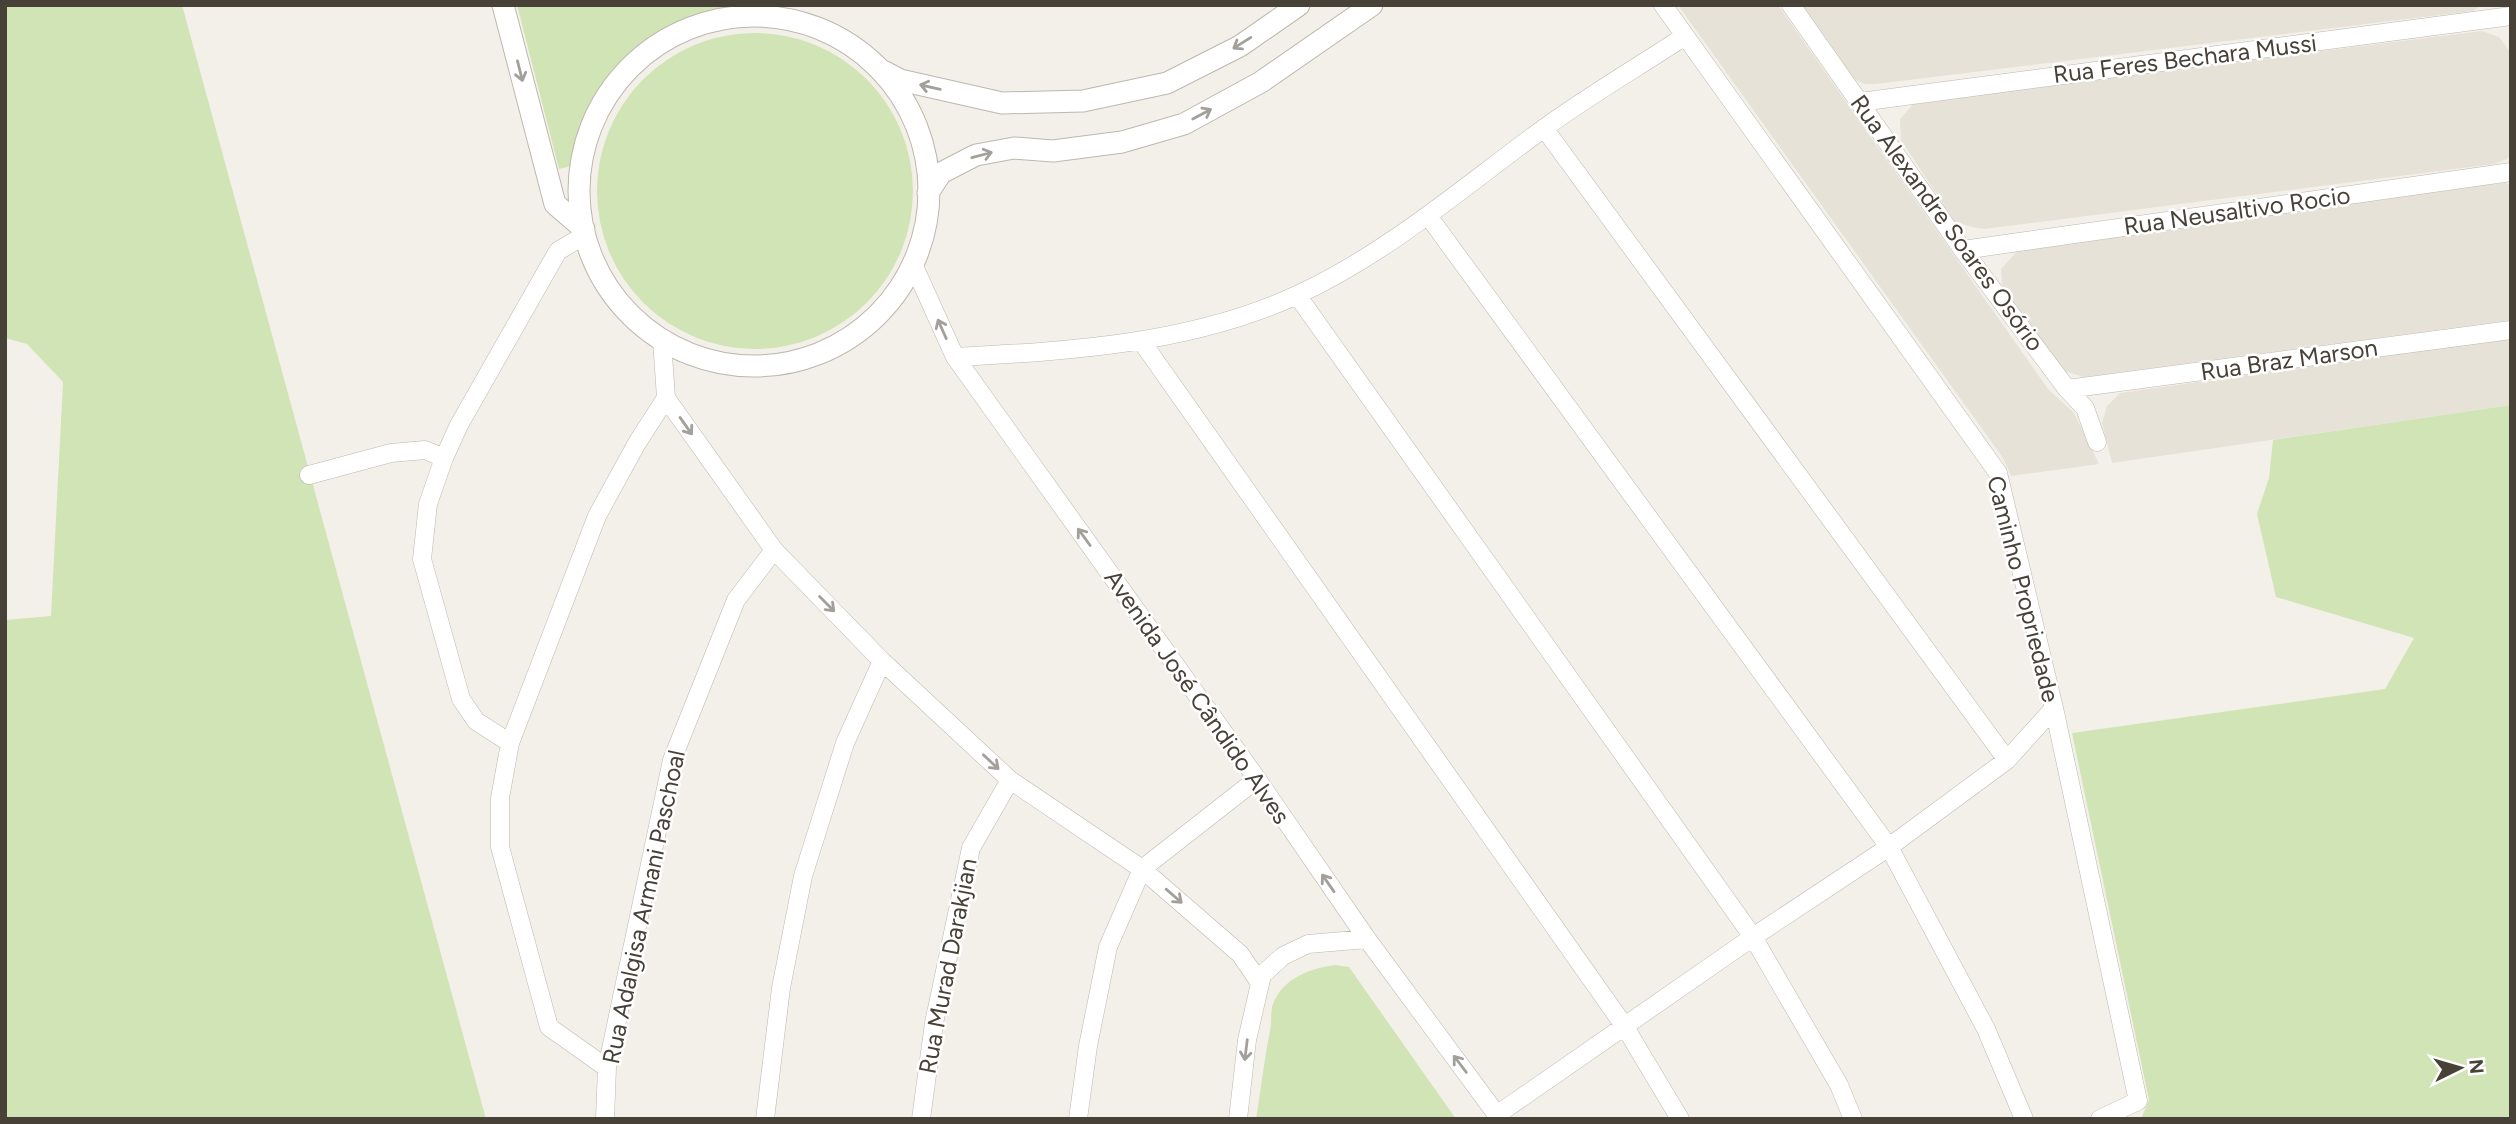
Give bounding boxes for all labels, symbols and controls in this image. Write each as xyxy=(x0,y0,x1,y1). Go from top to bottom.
street label: Rua Feres Bechara Mussi xyxy=(2052,28,2318,89)
one-way arrow xyxy=(1233,37,1253,51)
one-way arrow xyxy=(514,59,527,82)
one-way arrow xyxy=(919,80,942,94)
street label: Rua Alexandre Soares Osório xyxy=(1845,89,2050,357)
one-way arrow xyxy=(1192,107,1212,121)
one-way arrow xyxy=(970,148,992,161)
street label: Rua Neusaltivo Rocio xyxy=(2122,180,2352,241)
one-way arrow xyxy=(935,319,948,340)
street label: Rua Braz Marson xyxy=(2199,333,2379,386)
one-way arrow xyxy=(679,416,693,435)
street label: Caminho Propriedade xyxy=(1981,473,2066,705)
one-way arrow xyxy=(1077,528,1091,547)
street label: Avenida José Cândido Alves xyxy=(1099,564,1296,829)
one-way arrow xyxy=(818,596,835,613)
street label: Rua Adalgisa Armani Paschoal xyxy=(596,747,691,1066)
one-way arrow xyxy=(982,754,999,771)
street label: Rua Murad Darakjian xyxy=(912,856,983,1076)
one-way arrow xyxy=(1321,874,1335,893)
one-way arrow xyxy=(1165,888,1183,904)
north arrow xyxy=(2425,1033,2495,1103)
one-way arrow xyxy=(1240,1038,1253,1061)
one-way arrow xyxy=(1453,1055,1468,1073)
text: N xyxy=(2464,1058,2489,1075)

